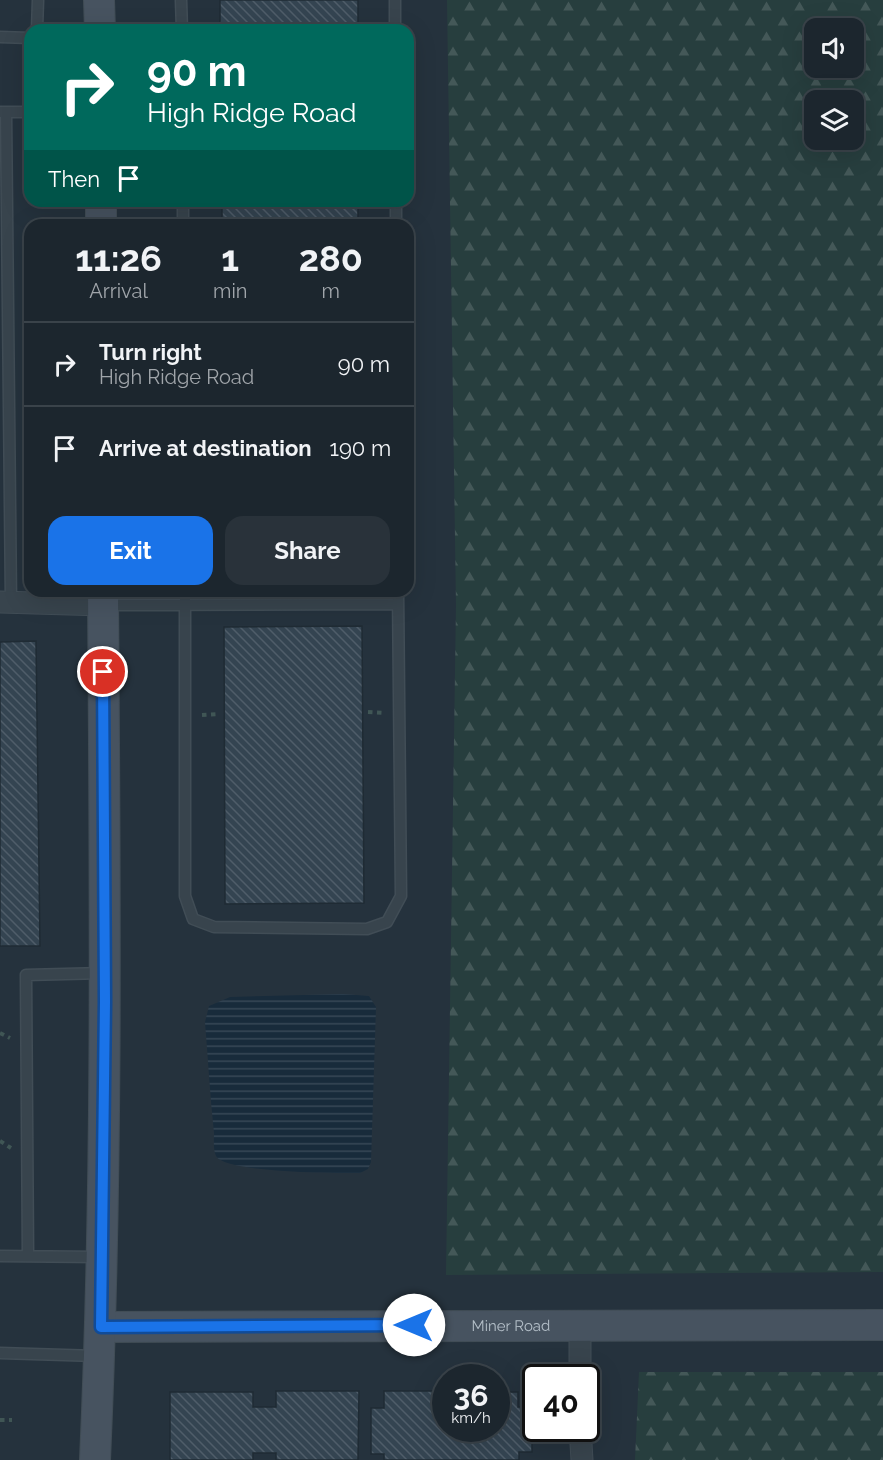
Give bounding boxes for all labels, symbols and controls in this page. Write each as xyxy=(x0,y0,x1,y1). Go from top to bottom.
map controls xyxy=(804,18,864,150)
button: sound xyxy=(804,18,864,78)
text: 90 m xyxy=(147,47,247,96)
icon: right xyxy=(48,48,126,126)
button: layers xyxy=(804,90,864,150)
text: High Ridge Road xyxy=(147,97,356,128)
icon: arrive xyxy=(112,162,145,195)
text: Then xyxy=(48,166,100,192)
text: 11:26 xyxy=(75,237,162,279)
text: 1 xyxy=(221,237,239,279)
text: 280 xyxy=(299,237,363,279)
text: Arrival xyxy=(89,279,148,303)
text: min xyxy=(213,279,247,303)
text: m xyxy=(322,279,340,303)
text: Turn right xyxy=(99,339,202,365)
icon: right xyxy=(48,348,81,381)
text: 90 m xyxy=(338,351,390,377)
text: High Ridge Road xyxy=(99,365,254,389)
icon: arrive xyxy=(48,432,81,465)
text: Arrive at destination xyxy=(99,435,312,461)
text: 190 m xyxy=(330,435,391,461)
button: Exit xyxy=(48,516,213,585)
button: Share xyxy=(225,516,390,585)
pin xyxy=(77,646,128,697)
icon: arrive xyxy=(86,655,119,688)
position arrow xyxy=(382,1293,446,1357)
street label: Miner Road xyxy=(472,1317,550,1335)
speed limit sign: 40 xyxy=(522,1364,600,1442)
text: 36 xyxy=(454,1378,488,1413)
text: km/h xyxy=(451,1409,491,1427)

